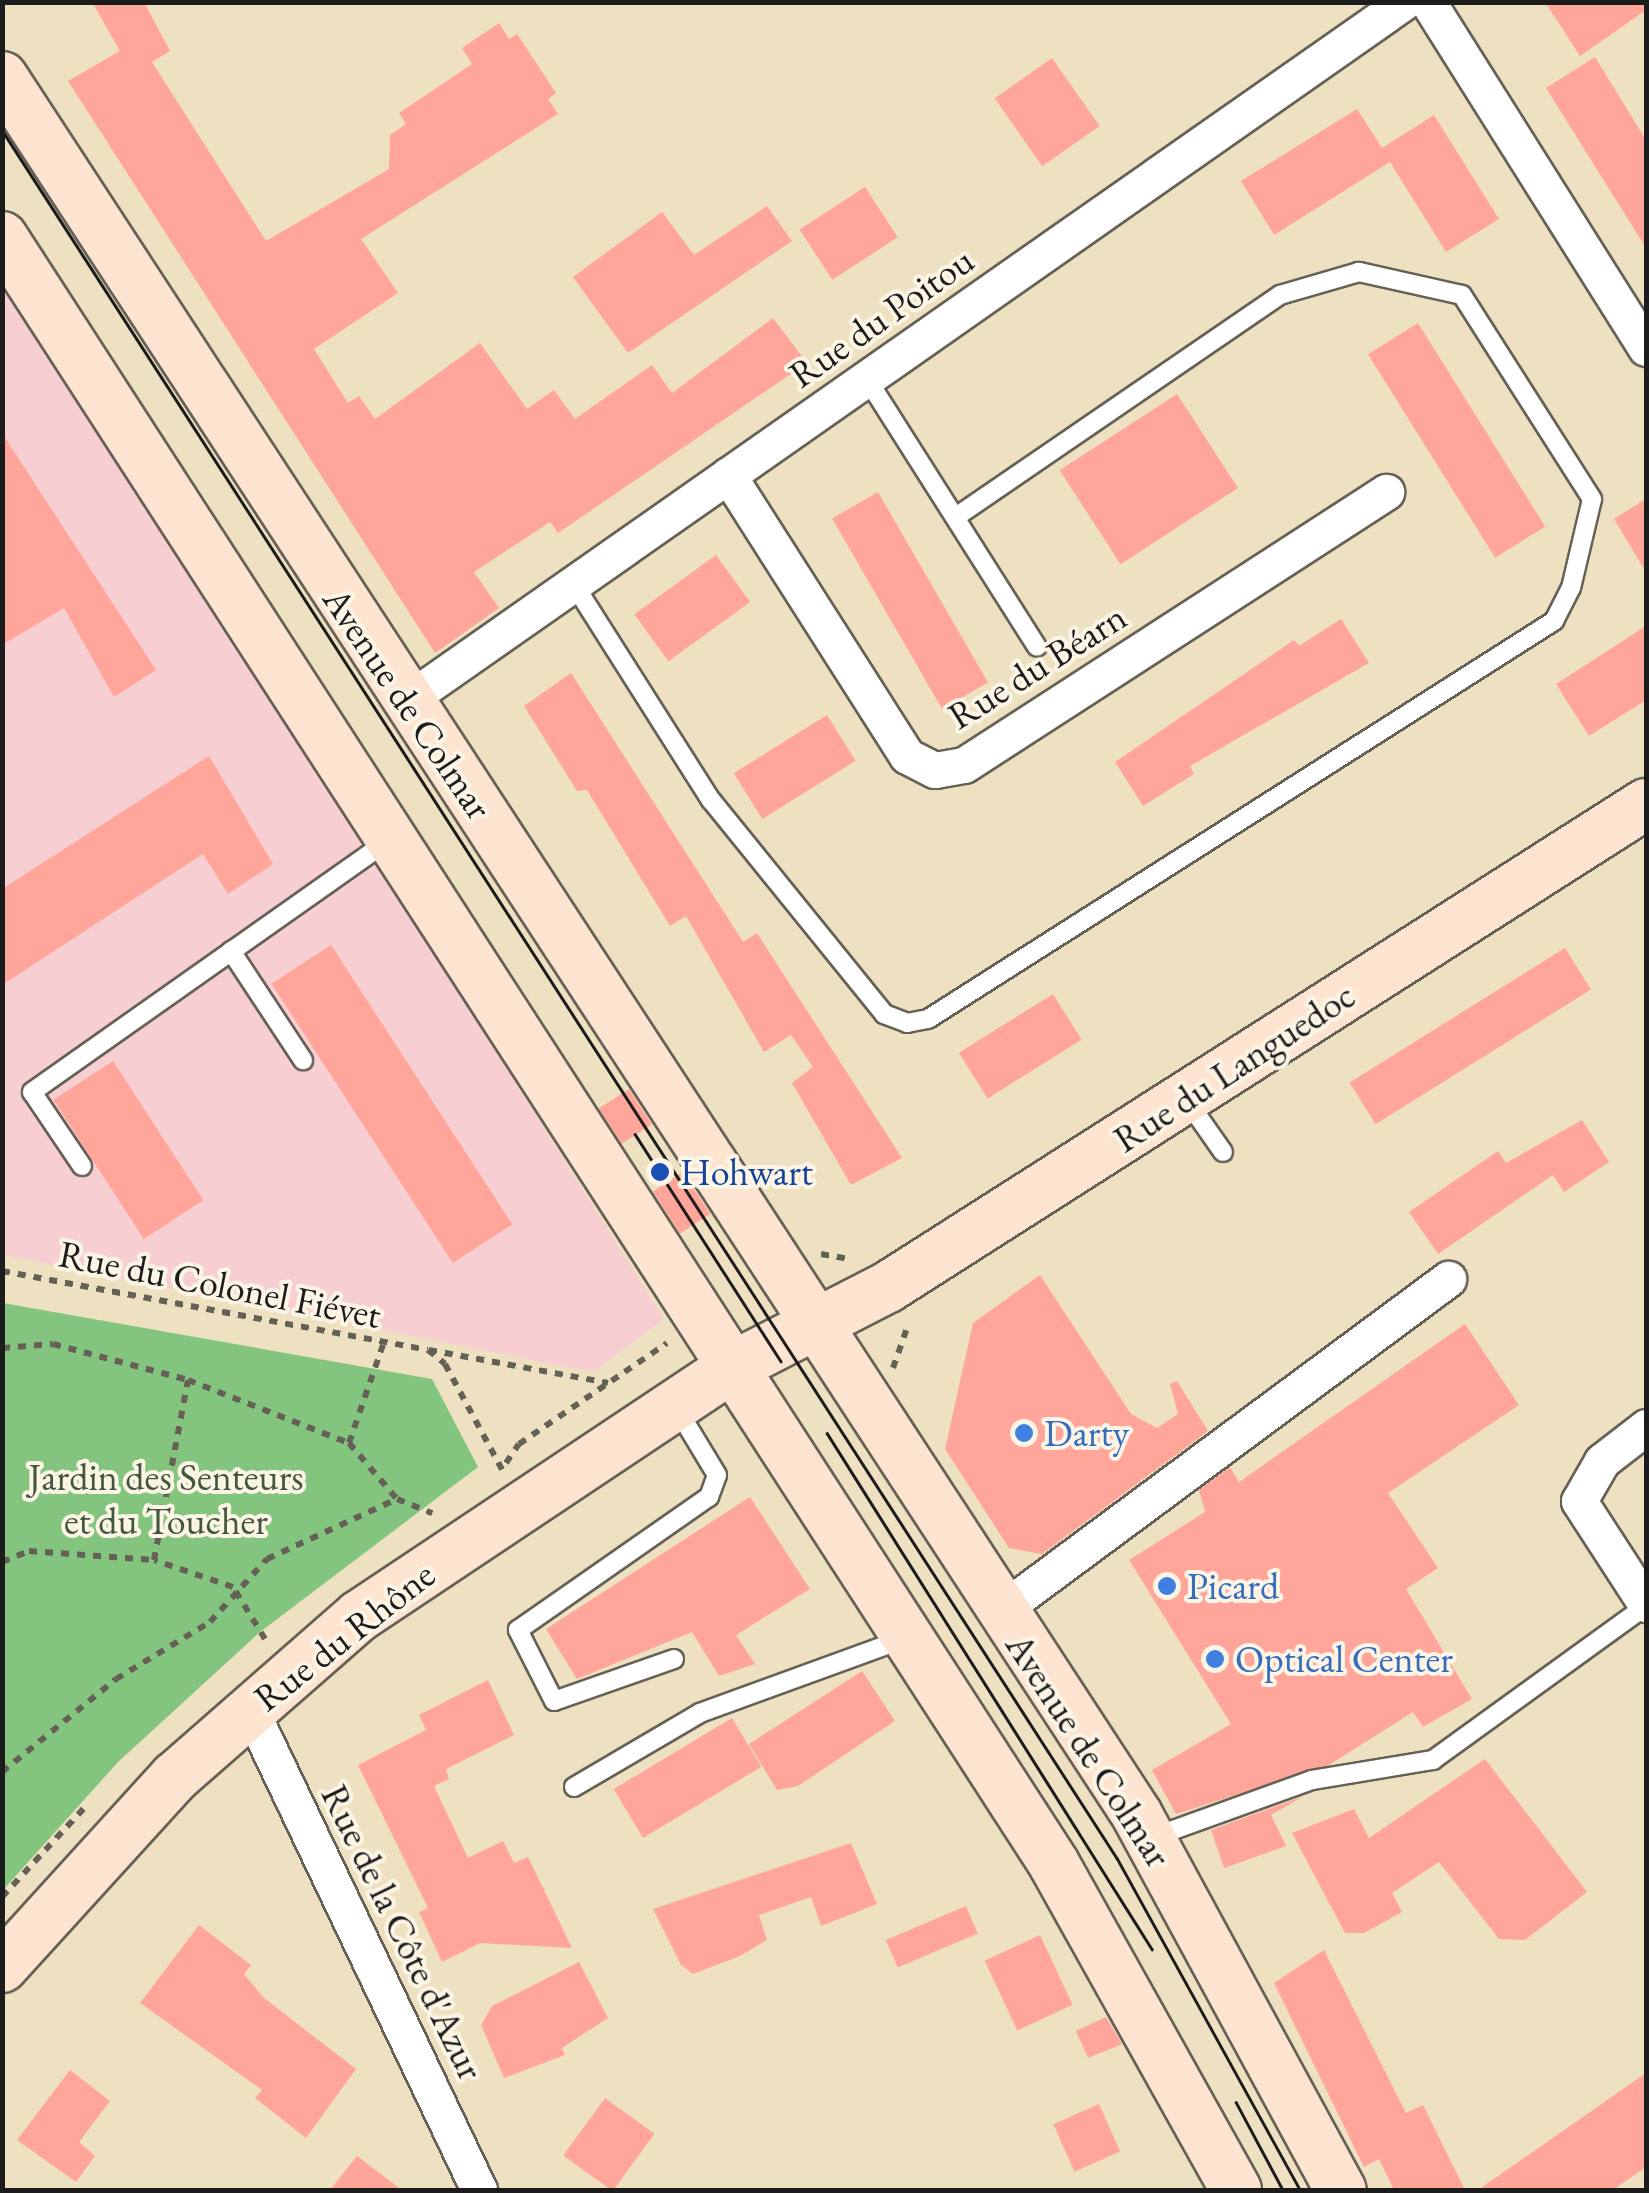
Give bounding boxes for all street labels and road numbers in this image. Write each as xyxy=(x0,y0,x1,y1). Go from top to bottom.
street label: Rue du Poitou xyxy=(780,237,982,397)
street label: Avenue de Colmar xyxy=(314,578,502,828)
street label: Rue du Béarn xyxy=(940,593,1134,739)
street label: Rue du Languedoc xyxy=(1105,972,1363,1162)
street label: Rue du Colonel Fiévet xyxy=(55,1230,385,1338)
street label: Rue du Rhône xyxy=(245,1551,443,1721)
street label: Avenue de Colmar xyxy=(996,1624,1182,1876)
street label: Rue de la Côte d'Azur xyxy=(312,1777,494,2087)

